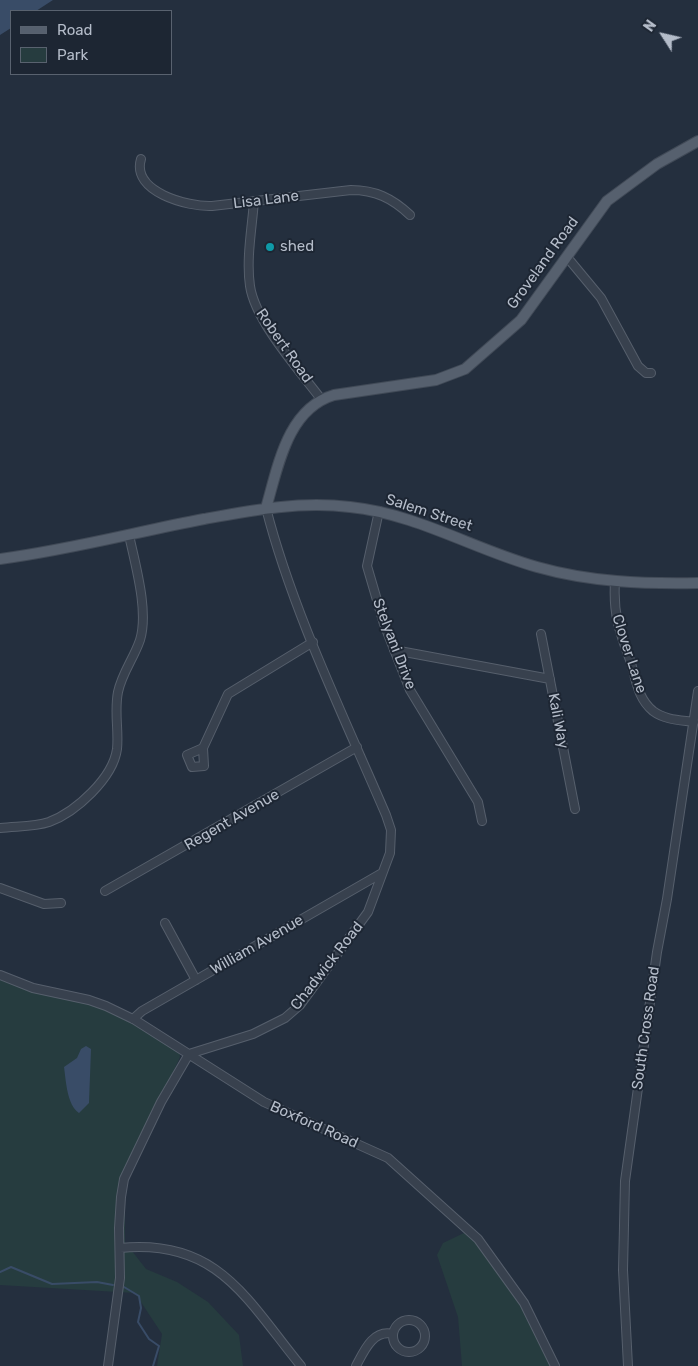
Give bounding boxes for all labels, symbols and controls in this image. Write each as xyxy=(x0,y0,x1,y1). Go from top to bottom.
legend xyxy=(10,10,172,75)
north arrow xyxy=(638,10,688,60)
text: N xyxy=(640,17,660,35)
text: Road xyxy=(57,21,93,39)
text: Park xyxy=(57,46,88,64)
street label: Lisa Lane xyxy=(232,187,300,213)
street label: Groveland Road xyxy=(503,213,583,313)
place label: shed xyxy=(280,238,314,256)
marker: shed xyxy=(264,241,276,253)
street label: Robert Road xyxy=(252,305,316,387)
street label: Salem Street xyxy=(383,491,475,535)
street label: Stelyani Drive xyxy=(368,596,420,692)
street label: Clover Lane xyxy=(608,612,650,696)
street label: Kali Way xyxy=(544,692,572,750)
street label: Regent Avenue xyxy=(181,786,283,854)
street label: William Avenue xyxy=(207,911,307,979)
street label: Chadwick Road xyxy=(287,918,367,1014)
street label: South Cross Road xyxy=(628,965,664,1091)
street label: Boxford Road xyxy=(267,1098,361,1152)

